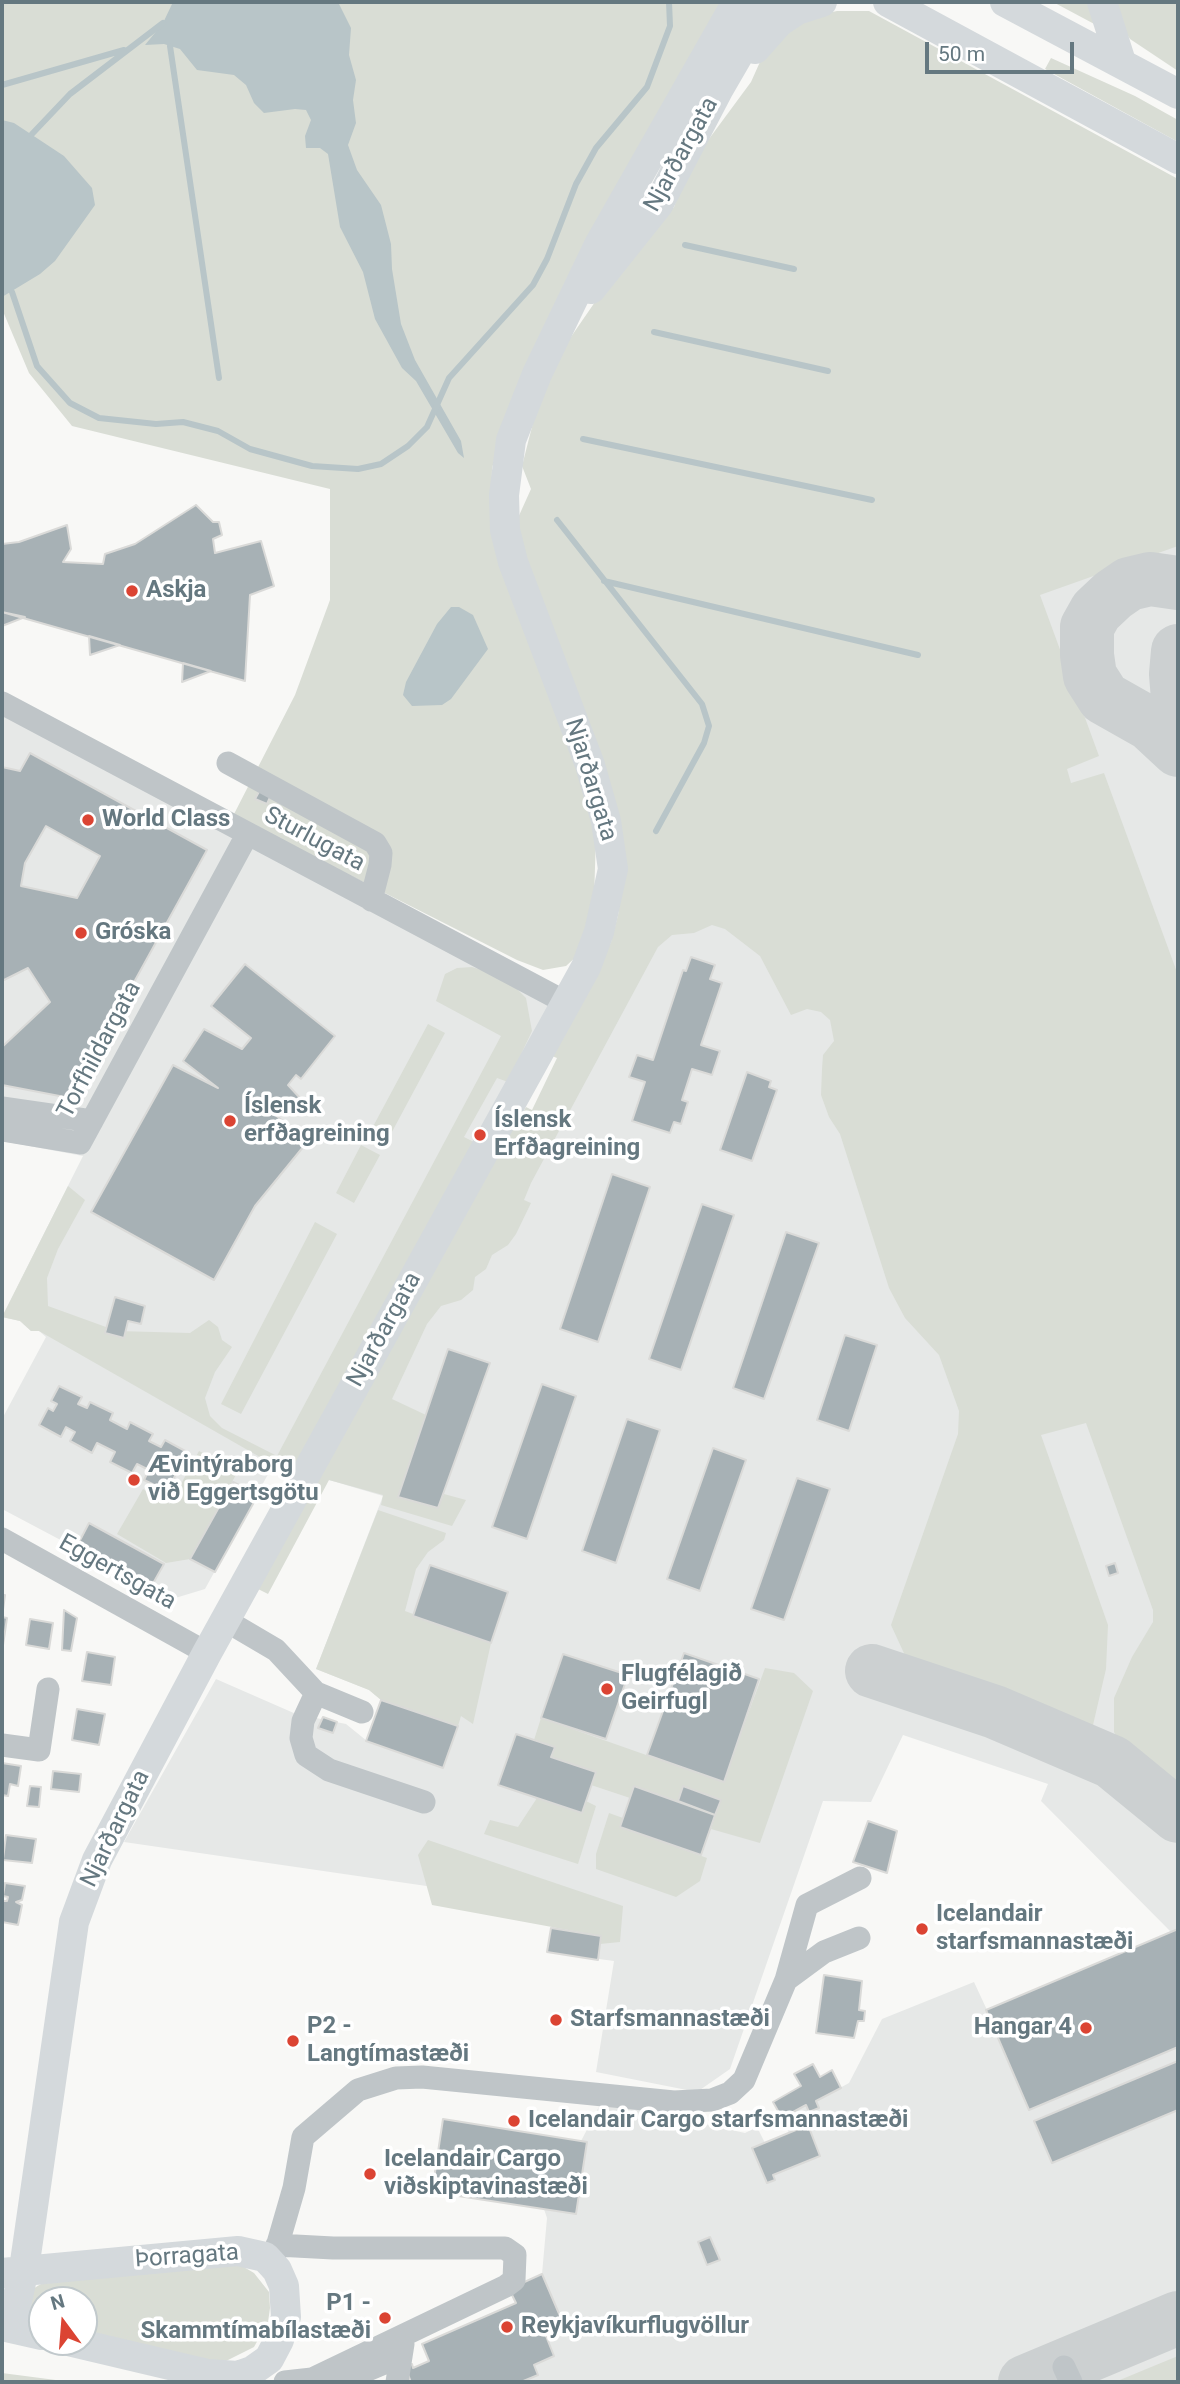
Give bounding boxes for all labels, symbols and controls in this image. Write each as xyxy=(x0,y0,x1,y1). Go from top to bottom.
scale bar xyxy=(928,28,1077,72)
text: 50 m xyxy=(938,42,985,66)
street label: Njarðargata xyxy=(639,93,725,217)
place label: Askja xyxy=(146,577,206,605)
marker: Askja xyxy=(124,583,140,599)
street label: Njarðargata xyxy=(558,715,622,845)
street label: Sturlugata xyxy=(259,801,369,879)
place label: World Class xyxy=(102,806,230,834)
marker: World Class xyxy=(80,812,96,828)
place label: Gróska xyxy=(95,919,171,947)
marker: Gróska xyxy=(73,925,89,941)
street label: Torfhildargata xyxy=(52,977,148,1123)
place label: Íslensk erfðagreining xyxy=(244,1093,390,1149)
place label: Íslensk Erfðagreining xyxy=(494,1107,640,1163)
marker: Íslensk erfðagreining xyxy=(222,1113,238,1129)
marker: Íslensk Erfðagreining xyxy=(472,1127,488,1143)
street label: Njarðargata xyxy=(342,1268,428,1392)
place label: Ævintýraborg við Eggertsgötu xyxy=(148,1452,319,1508)
marker: Ævintýraborg við Eggertsgötu xyxy=(126,1472,142,1488)
street label: Eggertsgata xyxy=(53,1529,181,1617)
place label: Flugfélagið Geirfugl xyxy=(621,1661,742,1717)
marker: Flugfélagið Geirfugl xyxy=(599,1681,615,1697)
street label: Njarðargata xyxy=(75,1766,157,1892)
place label: Icelandair starfsmannastæði xyxy=(936,1901,1133,1957)
marker: Icelandair starfsmannastæði xyxy=(914,1921,930,1937)
place label: Starfsmannastæði xyxy=(570,2006,770,2034)
marker: Starfsmannastæði xyxy=(548,2012,564,2028)
place label: P2 - Langtímastæði xyxy=(307,2013,469,2069)
place label: Hangar 4 xyxy=(974,2014,1072,2042)
marker: Hangar 4 xyxy=(1078,2020,1094,2036)
marker: P2 - Langtímastæði xyxy=(285,2033,301,2049)
place label: Icelandair Cargo starfsmannastæði xyxy=(528,2107,908,2135)
marker: Icelandair Cargo starfsmannastæði xyxy=(506,2113,522,2129)
place label: Icelandair Cargo viðskiptavinastæði xyxy=(384,2146,588,2202)
marker: Icelandair Cargo viðskiptavinastæði xyxy=(362,2166,378,2182)
street label: Þorragata xyxy=(134,2239,240,2275)
north arrow xyxy=(28,2286,98,2356)
text: N xyxy=(48,2289,67,2315)
place label: P1 - Skammtímabílastæði xyxy=(141,2290,371,2346)
marker: P1 - Skammtímabílastæði xyxy=(377,2310,393,2326)
place label: Reykjavíkurflugvöllur xyxy=(521,2313,749,2341)
marker: Reykjavíkurflugvöllur xyxy=(499,2319,515,2335)

